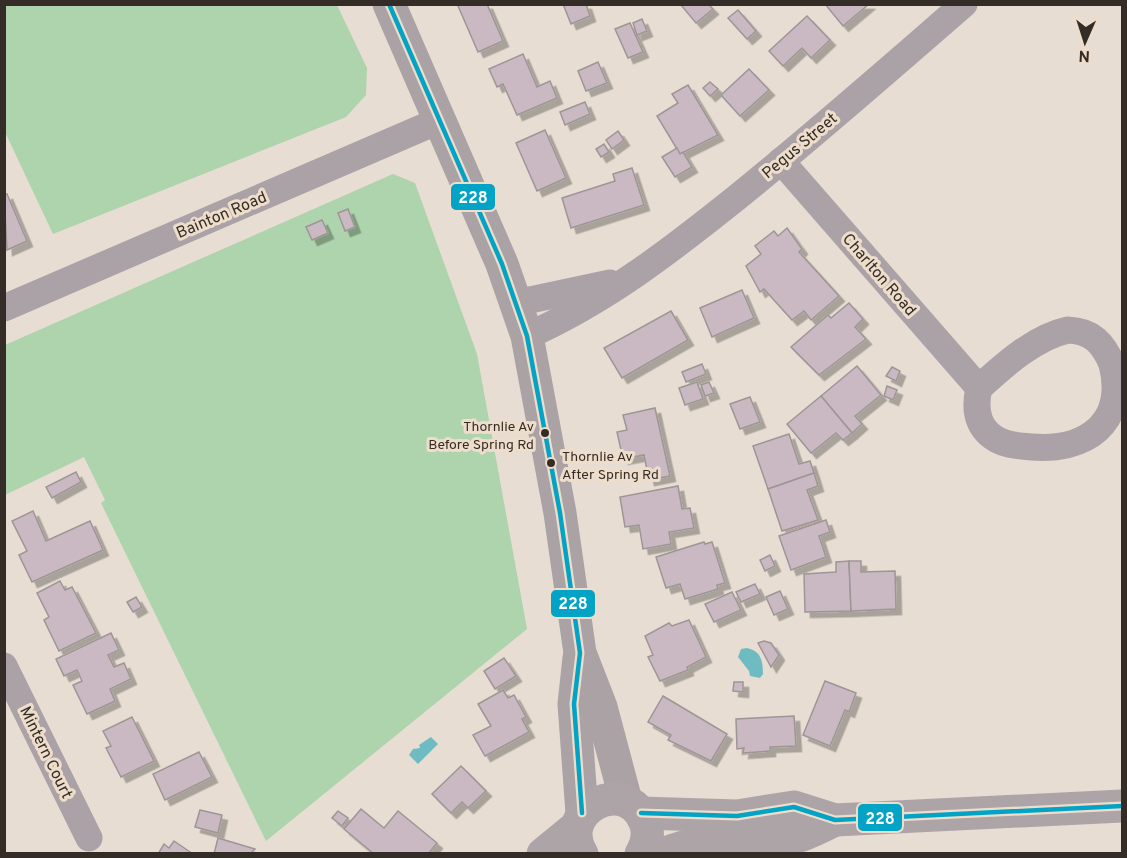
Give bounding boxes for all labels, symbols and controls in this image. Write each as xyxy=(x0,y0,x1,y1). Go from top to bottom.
north arrow xyxy=(1055,12,1115,72)
text: N xyxy=(1078,45,1091,65)
street label: Pegus Street xyxy=(758,109,842,184)
line badge: 228 xyxy=(450,183,496,211)
street label: Bainton Road xyxy=(173,188,270,244)
text: 228 xyxy=(458,189,488,209)
street label: Charlton Road xyxy=(837,230,920,321)
place label: Thornlie Av Before Spring Rd xyxy=(428,419,534,454)
marker: Thornlie Av Before Spring Rd xyxy=(539,427,551,439)
place label: Thornlie Av After Spring Rd xyxy=(562,449,659,484)
marker: Thornlie Av After Spring Rd xyxy=(545,457,557,469)
line badge: 228 xyxy=(550,589,596,618)
text: 228 xyxy=(558,595,588,615)
street label: Mintern Court xyxy=(14,703,76,802)
line badge: 228 xyxy=(857,803,903,832)
text: 228 xyxy=(865,810,895,830)

